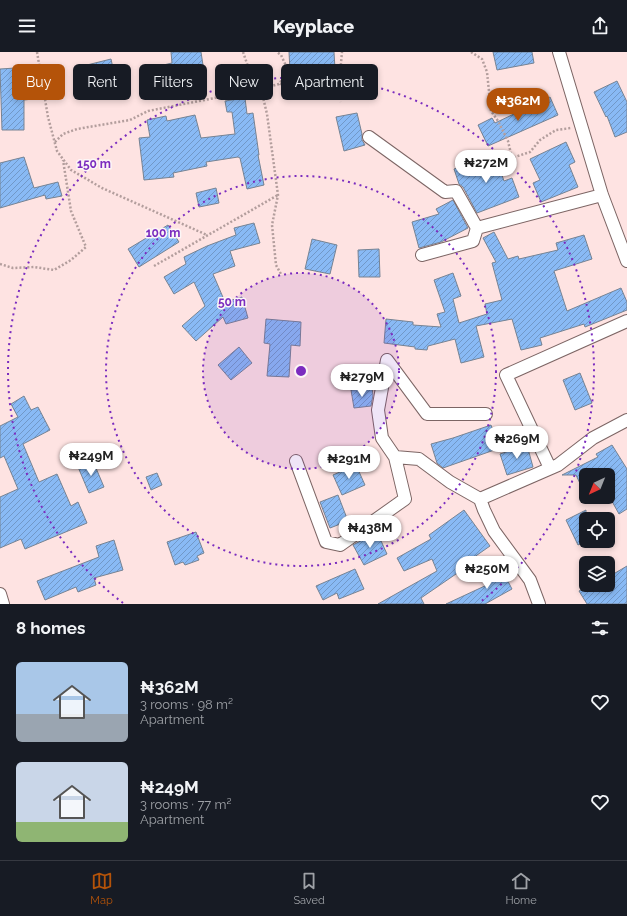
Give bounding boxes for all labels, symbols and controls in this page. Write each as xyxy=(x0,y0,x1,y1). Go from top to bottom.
icon: menu xyxy=(16,15,38,37)
icon: share xyxy=(589,15,611,37)
text: Keyplace xyxy=(273,16,354,37)
chip: Buy xyxy=(12,64,65,100)
chip: Rent xyxy=(73,64,131,100)
chip: Filters xyxy=(139,64,207,100)
chip: New xyxy=(215,64,273,100)
chip: Apartment xyxy=(281,64,378,100)
pin: ₦362M xyxy=(490,88,546,122)
text: ₦362M xyxy=(496,93,540,108)
pin: ₦272M xyxy=(458,150,514,184)
text: ₦272M xyxy=(464,155,508,170)
text: 150 m xyxy=(77,157,111,171)
text: 100 m xyxy=(146,226,180,240)
text: 50 m xyxy=(218,295,246,309)
centre of rings xyxy=(294,364,308,378)
pin: ₦279M xyxy=(334,364,390,398)
text: ₦279M xyxy=(340,369,384,384)
pin: ₦269M xyxy=(489,426,545,460)
text: ₦269M xyxy=(494,431,540,446)
pin: ₦249M xyxy=(63,443,119,477)
pin: ₦291M xyxy=(321,446,377,480)
text: ₦249M xyxy=(69,448,113,463)
text: ₦291M xyxy=(327,451,371,466)
north arrow xyxy=(579,468,615,504)
map controls xyxy=(579,468,615,592)
button: locate xyxy=(579,512,615,548)
pin: ₦438M xyxy=(342,515,398,549)
text: ₦438M xyxy=(348,520,392,535)
pin: ₦250M xyxy=(459,556,515,590)
button: layers xyxy=(579,556,615,592)
text: ₦250M xyxy=(465,561,509,576)
icon: filters xyxy=(589,617,611,639)
text: 8 homes xyxy=(16,618,85,638)
text: ₦362M xyxy=(140,677,199,697)
icon: home xyxy=(48,678,96,726)
icon: heart xyxy=(589,691,611,713)
text: 3 rooms · 98 m² xyxy=(140,697,233,712)
text: Apartment xyxy=(140,712,204,727)
text: ₦249M xyxy=(140,777,199,797)
icon: home xyxy=(48,778,96,826)
icon: heart xyxy=(589,791,611,813)
text: 3 rooms · 77 m² xyxy=(140,797,232,812)
text: Apartment xyxy=(140,812,204,827)
tab: Map xyxy=(90,870,113,907)
tab: Saved xyxy=(293,870,325,907)
tab: Home xyxy=(506,870,537,907)

